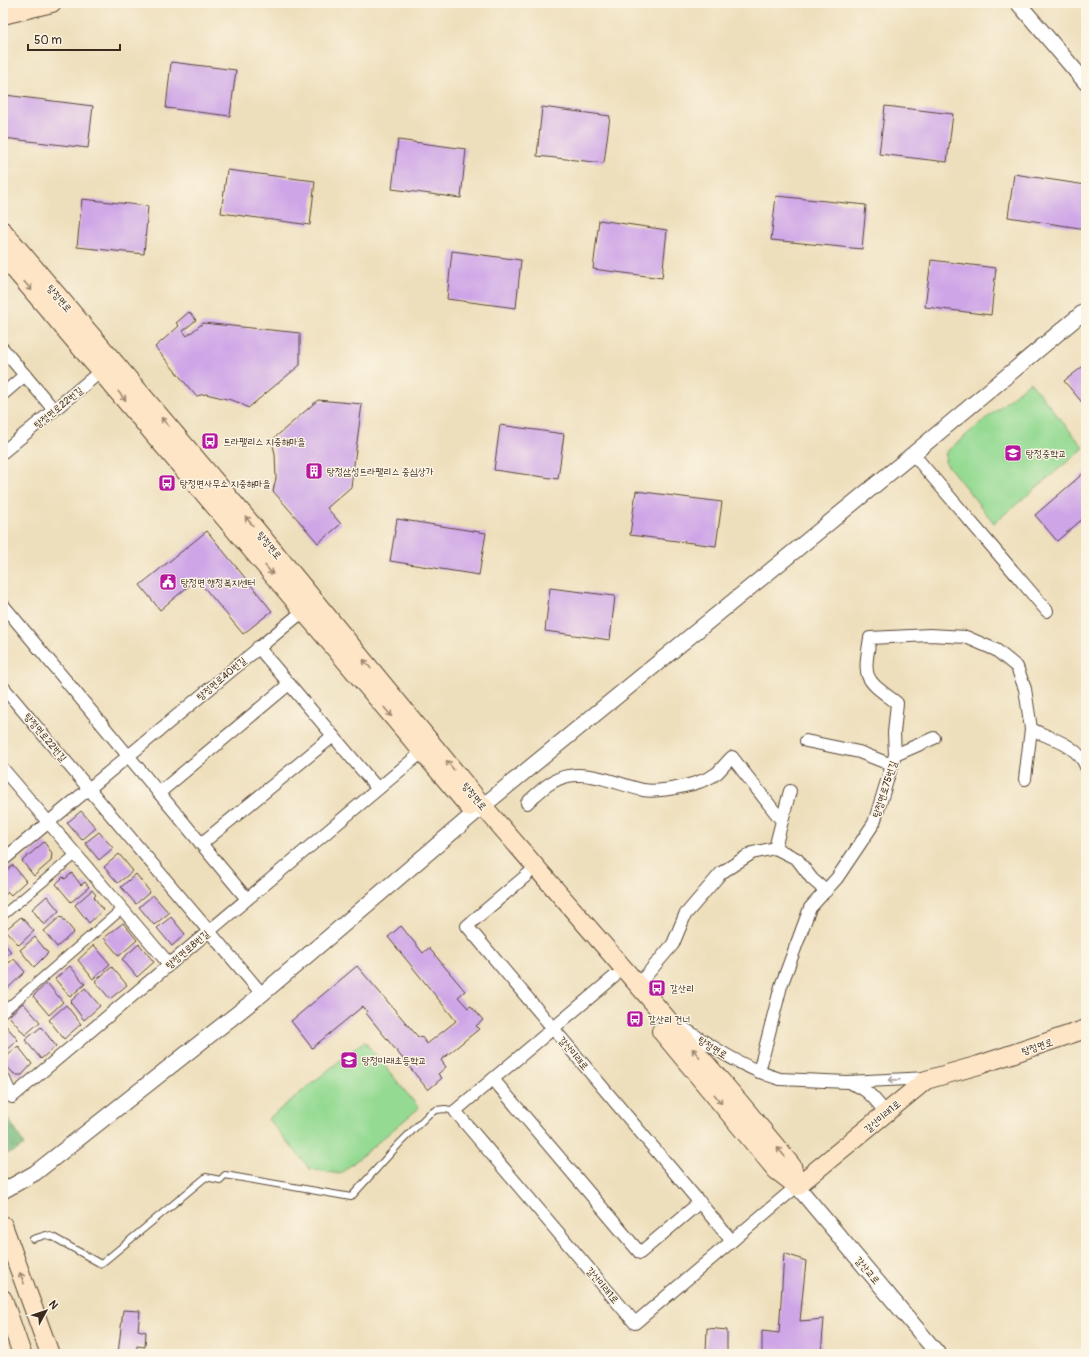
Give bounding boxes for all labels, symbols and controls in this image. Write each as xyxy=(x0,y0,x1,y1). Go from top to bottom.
scale bar xyxy=(28,26,120,52)
text: 50 m xyxy=(34,33,62,48)
one-way arrow xyxy=(24,281,33,291)
street label: 탕정면로 xyxy=(44,282,74,315)
street label: 탕정면로22번길 xyxy=(32,384,86,431)
one-way arrow xyxy=(117,390,126,401)
one-way arrow xyxy=(160,416,169,427)
bus stop icon: 트라팰리스 지중해마을 xyxy=(200,431,220,451)
place label: 트라팰리스 지중해마을 xyxy=(223,436,306,448)
school or university icon: 탕정중학교 xyxy=(1003,443,1023,463)
place label: 탕정중학교 xyxy=(1026,448,1066,460)
building icon: 탕정삼성트라팰리스 중심상가 xyxy=(304,461,324,481)
place label: 탕정삼성트라팰리스 중심상가 xyxy=(327,466,434,478)
bus stop icon: 탕정면사무소 지중해마을 xyxy=(157,473,177,493)
place label: 탕정면사무소 지중해마을 xyxy=(180,478,271,490)
one-way arrow xyxy=(245,515,254,526)
street label: 탕정면로 xyxy=(254,529,284,562)
one-way arrow xyxy=(264,565,273,575)
public building icon: 탕정면 행정복지센터 xyxy=(158,572,178,592)
place label: 탕정면 행정복지센터 xyxy=(181,577,256,589)
street label: 탕정면로40번길 xyxy=(194,655,249,703)
one-way arrow xyxy=(363,659,372,670)
one-way arrow xyxy=(384,707,393,718)
street label: 탕정면로22번길 xyxy=(22,711,69,764)
one-way arrow xyxy=(446,759,454,770)
street label: 탕정면로75번길 xyxy=(870,759,900,819)
street label: 탕정면로 xyxy=(459,780,489,813)
street label: 탕정면로8번길 xyxy=(163,928,212,972)
bus stop icon: 갈산리 xyxy=(647,978,667,998)
place label: 갈산리 xyxy=(670,983,694,995)
bus stop icon: 갈산리 건너 xyxy=(625,1009,645,1029)
place label: 갈산리 건너 xyxy=(648,1014,690,1026)
street label: 갈산미래로 xyxy=(556,1034,591,1073)
street label: 탕정면로 xyxy=(696,1034,729,1061)
street label: 탕정면로 xyxy=(1020,1036,1054,1058)
one-way arrow xyxy=(692,1048,701,1058)
school or university icon: 탕정미래초등학교 xyxy=(339,1050,359,1070)
place label: 탕정미래초등학교 xyxy=(362,1055,426,1067)
one-way arrow xyxy=(888,1077,901,1084)
one-way arrow xyxy=(713,1094,722,1105)
street label: 갈산미래1로 xyxy=(862,1098,903,1136)
one-way arrow xyxy=(776,1146,785,1157)
street label: 갈산교로 xyxy=(852,1254,882,1287)
street label: 갈산미래1로 xyxy=(583,1265,621,1306)
one-way arrow xyxy=(18,1272,26,1284)
north arrow xyxy=(26,1291,66,1331)
text: N xyxy=(46,1298,61,1312)

